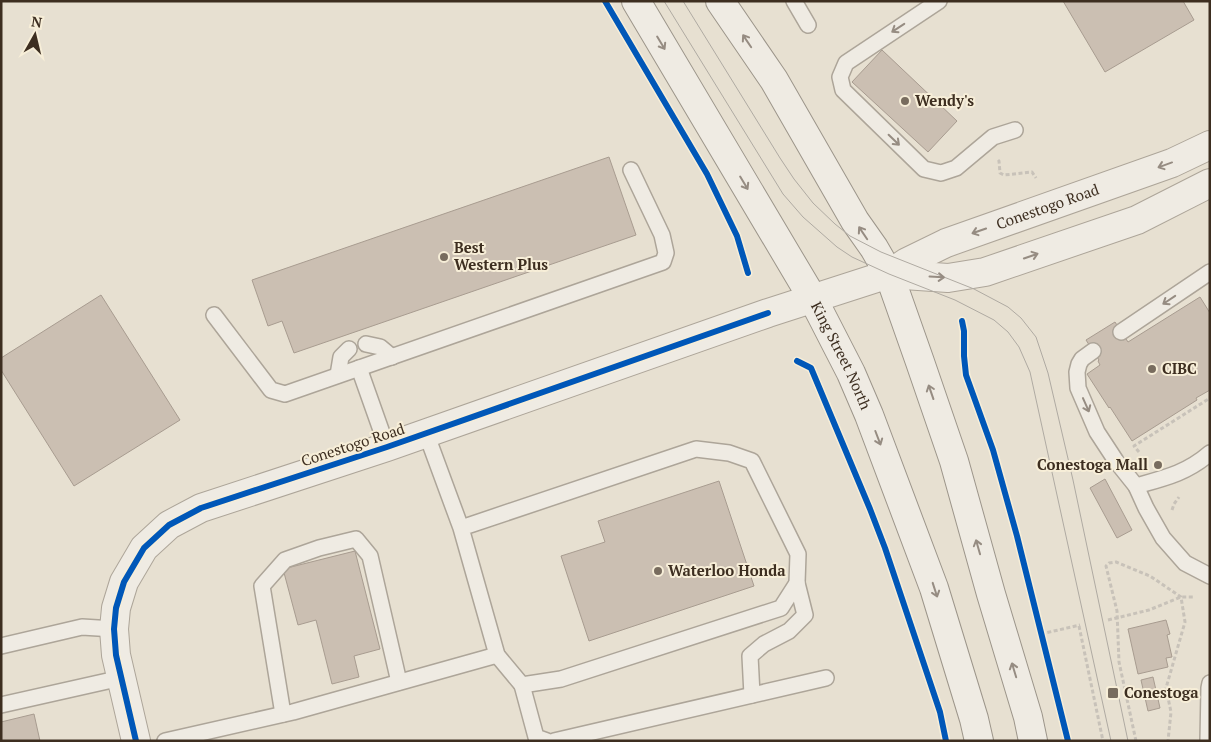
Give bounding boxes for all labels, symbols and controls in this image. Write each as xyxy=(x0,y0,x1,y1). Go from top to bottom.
north arrow xyxy=(10,10,60,60)
text: N xyxy=(30,11,44,32)
one-way arrow xyxy=(892,23,906,33)
one-way arrow xyxy=(742,34,752,48)
one-way arrow xyxy=(656,36,666,51)
place label: Wendy's xyxy=(915,90,974,110)
marker: Wendy's xyxy=(899,95,911,107)
one-way arrow xyxy=(888,134,900,146)
one-way arrow xyxy=(1158,161,1174,170)
one-way arrow xyxy=(739,175,749,190)
street label: Conestogo Road xyxy=(993,179,1102,233)
one-way arrow xyxy=(858,226,868,240)
one-way arrow xyxy=(972,227,987,236)
place label: Best Western Plus xyxy=(454,237,548,274)
marker: Best Western Plus xyxy=(438,251,450,263)
one-way arrow xyxy=(1023,251,1039,261)
one-way arrow xyxy=(929,273,945,282)
one-way arrow xyxy=(1163,295,1177,305)
street label: King Street North xyxy=(807,298,877,413)
place label: CIBC xyxy=(1162,358,1197,378)
marker: CIBC xyxy=(1146,363,1158,375)
one-way arrow xyxy=(925,384,935,400)
one-way arrow xyxy=(1081,397,1091,412)
street label: Conestogo Road xyxy=(298,418,407,470)
one-way arrow xyxy=(874,430,883,445)
place label: Conestoga Mall xyxy=(1037,454,1148,474)
marker: Conestoga Mall xyxy=(1152,459,1164,471)
one-way arrow xyxy=(973,540,982,556)
place label: Waterloo Honda xyxy=(668,560,786,580)
marker: Waterloo Honda xyxy=(652,565,664,577)
one-way arrow xyxy=(930,582,940,598)
one-way arrow xyxy=(1008,663,1018,679)
place label: Conestoga xyxy=(1124,682,1199,702)
marker: Conestoga xyxy=(1106,686,1120,700)

